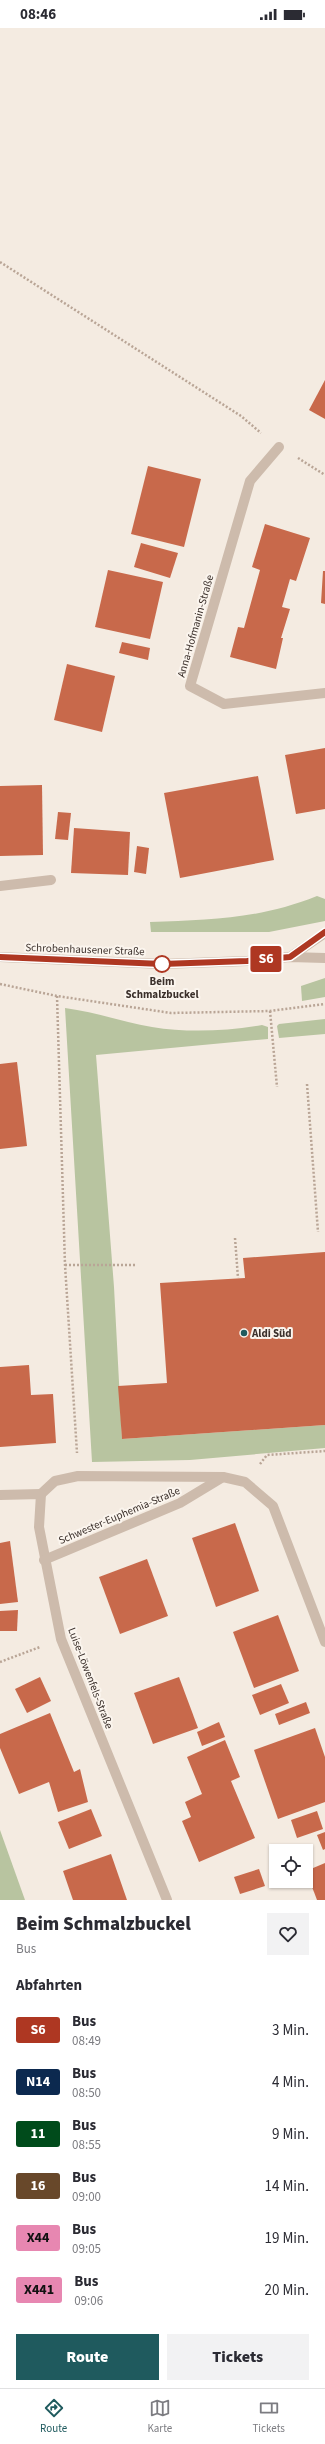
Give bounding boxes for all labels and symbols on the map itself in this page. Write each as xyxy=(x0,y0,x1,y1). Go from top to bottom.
street label: Anna-Hofmanin-Straße xyxy=(174,573,217,679)
street label: Schrobenhausener Straße xyxy=(25,940,145,959)
line badge: S6 xyxy=(248,946,284,972)
marker: Beim Schmalzbuckel xyxy=(153,955,171,973)
place label: Beim Schmalzbuckel xyxy=(125,974,199,1002)
place label: Aldi Süd xyxy=(251,1326,292,1341)
marker: Aldi Süd xyxy=(239,1328,249,1338)
street label: Schwester-Euphemia-Straße xyxy=(56,1483,183,1548)
street label: Luise-Löwenfels-Straße xyxy=(64,1625,117,1732)

